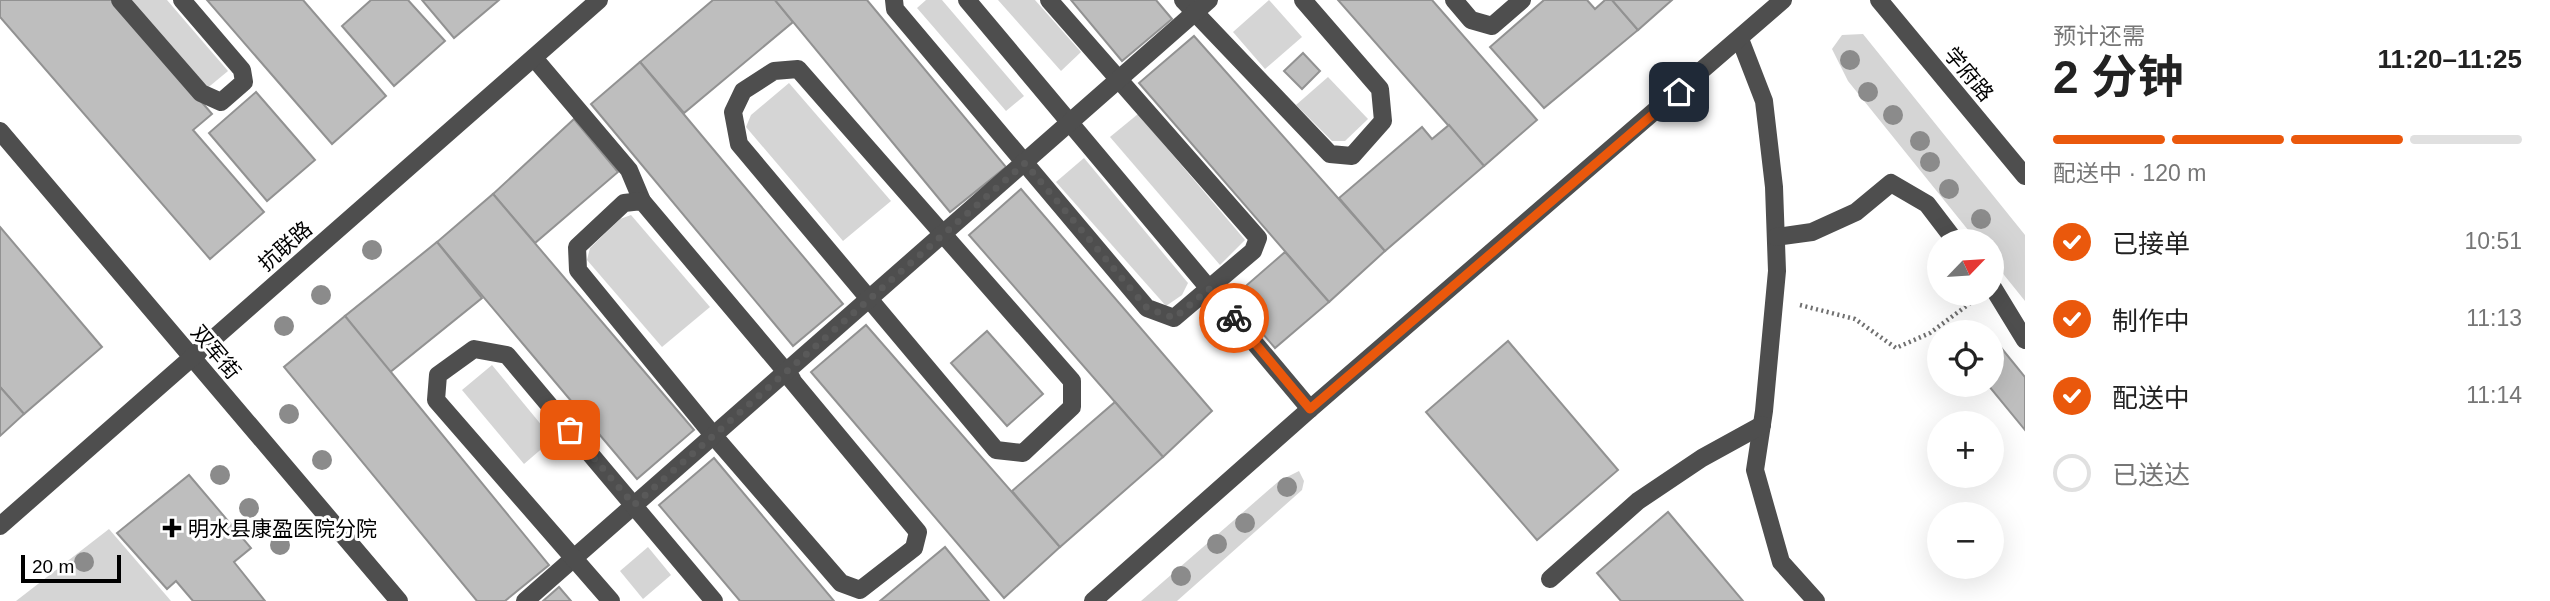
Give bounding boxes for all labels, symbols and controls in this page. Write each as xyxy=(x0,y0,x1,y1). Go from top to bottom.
text: 预计还需 xyxy=(2053,23,2145,49)
street label: 学府路 xyxy=(1940,42,1998,106)
text: 11:20–11:25 xyxy=(2377,44,2522,74)
text: 2 分钟 xyxy=(2053,51,2183,103)
pin xyxy=(1649,62,1709,122)
icon: home xyxy=(1660,73,1698,111)
text: 配送中 · 120 m xyxy=(2053,160,2206,186)
street label: 抗联路 xyxy=(254,217,316,275)
icon: check xyxy=(2053,223,2091,261)
text: 10:51 xyxy=(2464,228,2522,254)
north arrow xyxy=(1927,229,2004,306)
map controls xyxy=(1927,229,2004,579)
text: 已接单 xyxy=(2112,229,2190,259)
courier xyxy=(1199,283,1269,353)
icon: bike xyxy=(1215,299,1253,337)
icon: check xyxy=(2053,300,2091,338)
text: 11:13 xyxy=(2466,305,2522,331)
text: 制作中 xyxy=(2112,306,2190,336)
street label: 双军街 xyxy=(187,320,245,384)
button: locate xyxy=(1927,320,2004,397)
icon: check xyxy=(2053,377,2091,415)
text: 11:14 xyxy=(2466,382,2522,408)
text: 配送中 xyxy=(2112,383,2190,413)
pin xyxy=(540,400,600,460)
icon: bag xyxy=(551,411,589,449)
button: + xyxy=(1927,411,2004,488)
text: 已送达 xyxy=(2112,460,2190,490)
button: − xyxy=(1927,502,2004,579)
place label: 明水县康盈医院分院 xyxy=(188,517,377,540)
marker: 明水县康盈医院分院 xyxy=(162,518,182,538)
scale bar xyxy=(21,552,121,584)
text: 20 m xyxy=(32,556,74,577)

